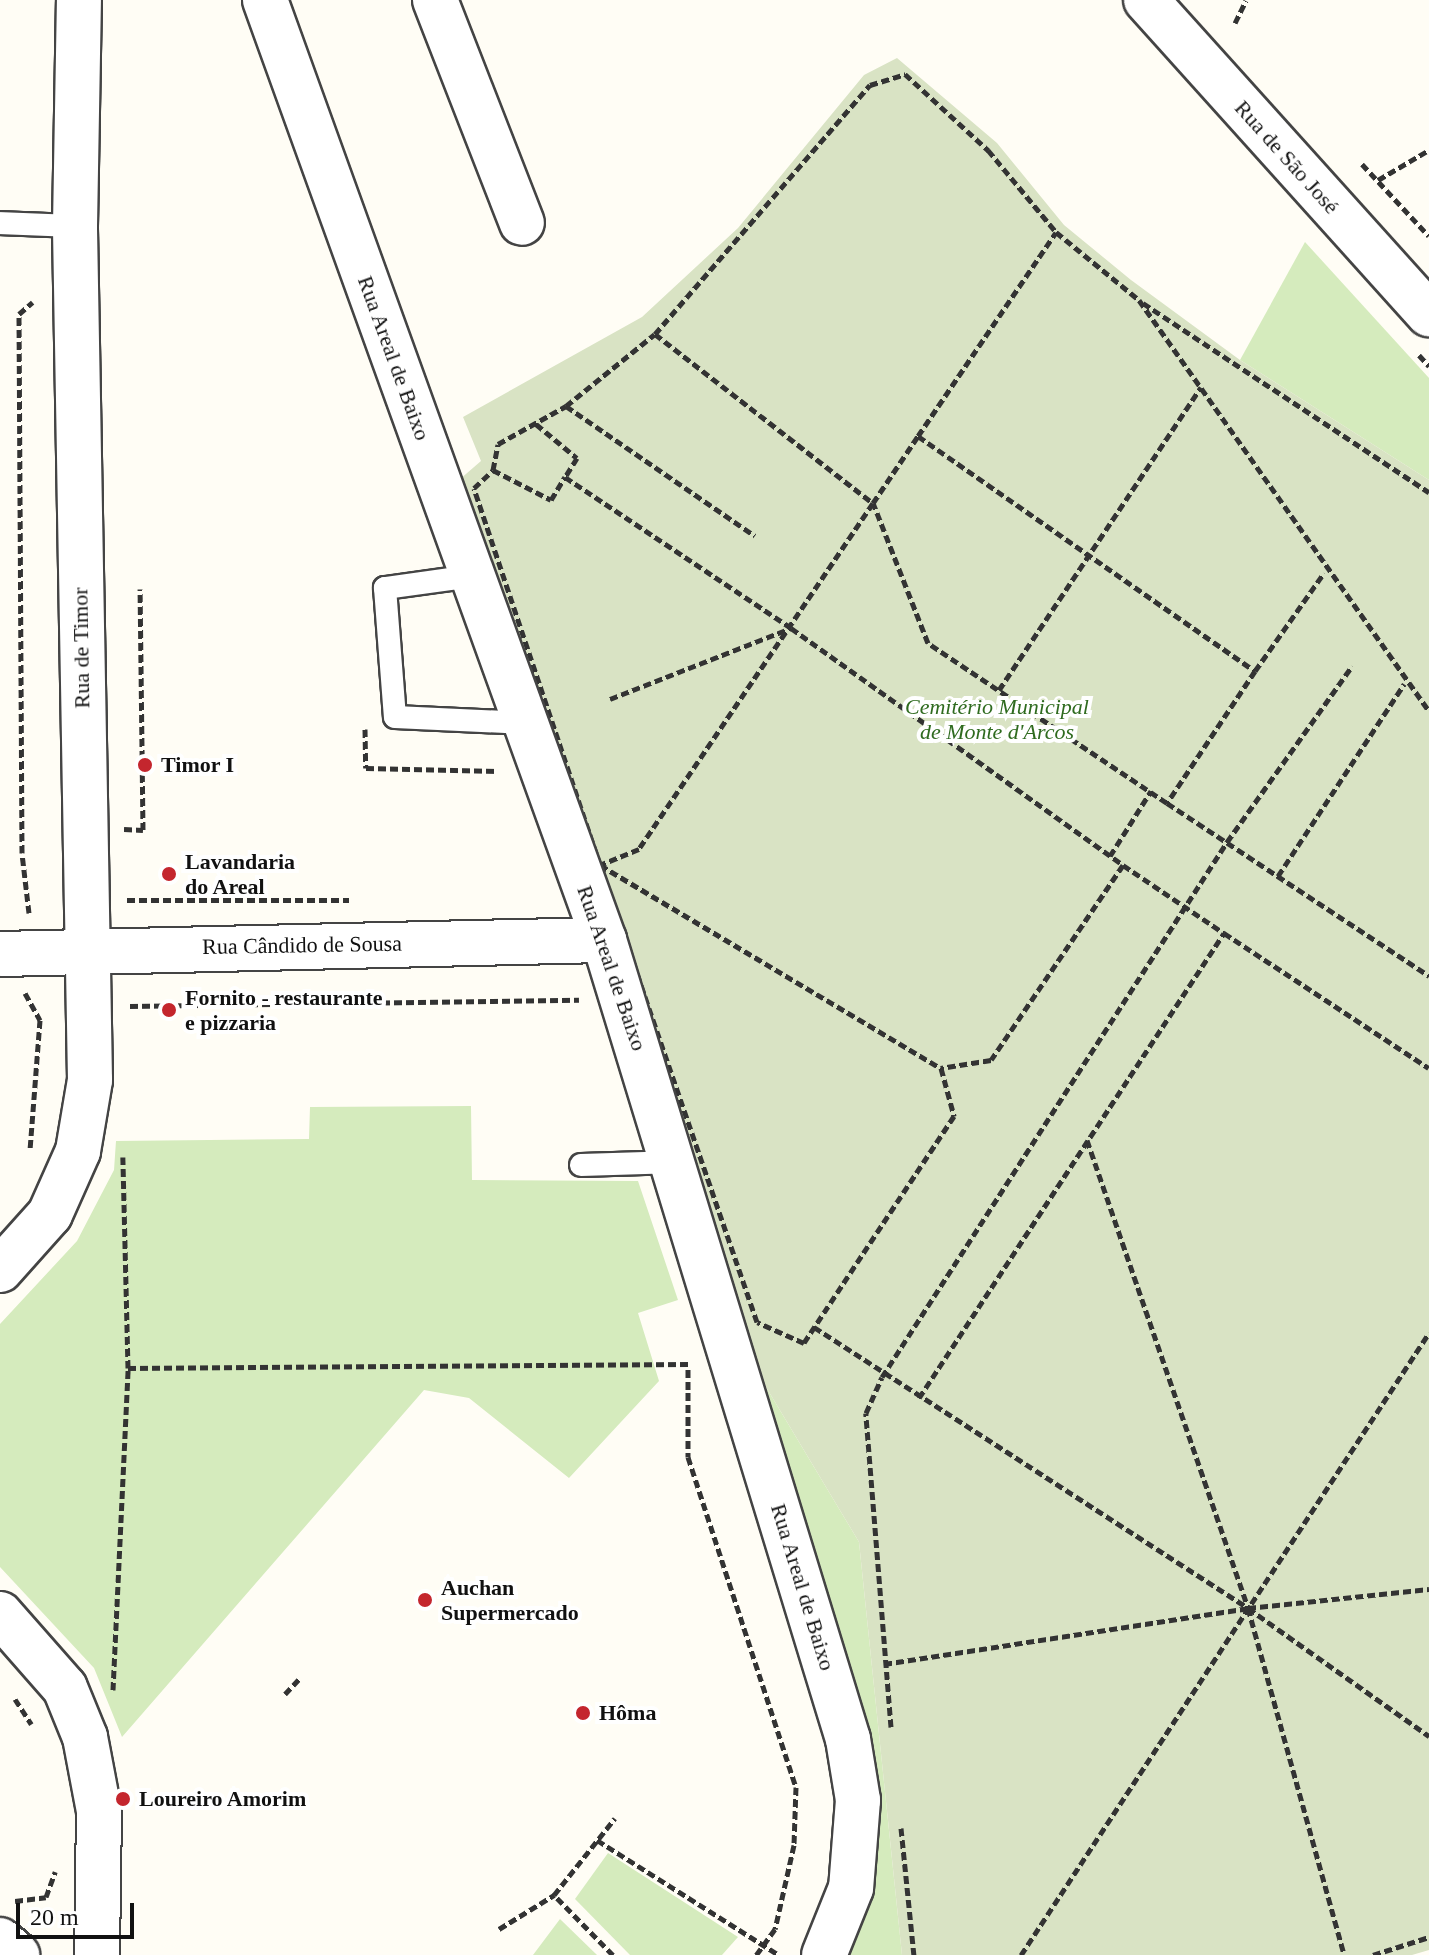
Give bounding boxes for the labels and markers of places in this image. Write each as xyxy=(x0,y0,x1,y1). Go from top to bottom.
place label: Timor I xyxy=(161,752,235,778)
marker: Timor I xyxy=(136,756,154,774)
place label: Lavandaria do Areal xyxy=(185,848,295,900)
marker: Lavandaria do Areal xyxy=(160,865,178,883)
place label: Fornito - restaurante e pizzaria xyxy=(185,984,383,1036)
marker: Fornito - restaurante e pizzaria xyxy=(160,1001,178,1019)
place label: Auchan Supermercado xyxy=(441,1574,579,1626)
marker: Auchan Supermercado xyxy=(416,1591,434,1609)
place label: Hôma xyxy=(599,1700,656,1726)
marker: Hôma xyxy=(574,1704,592,1722)
place label: Loureiro Amorim xyxy=(139,1786,307,1812)
marker: Loureiro Amorim xyxy=(114,1790,132,1808)

